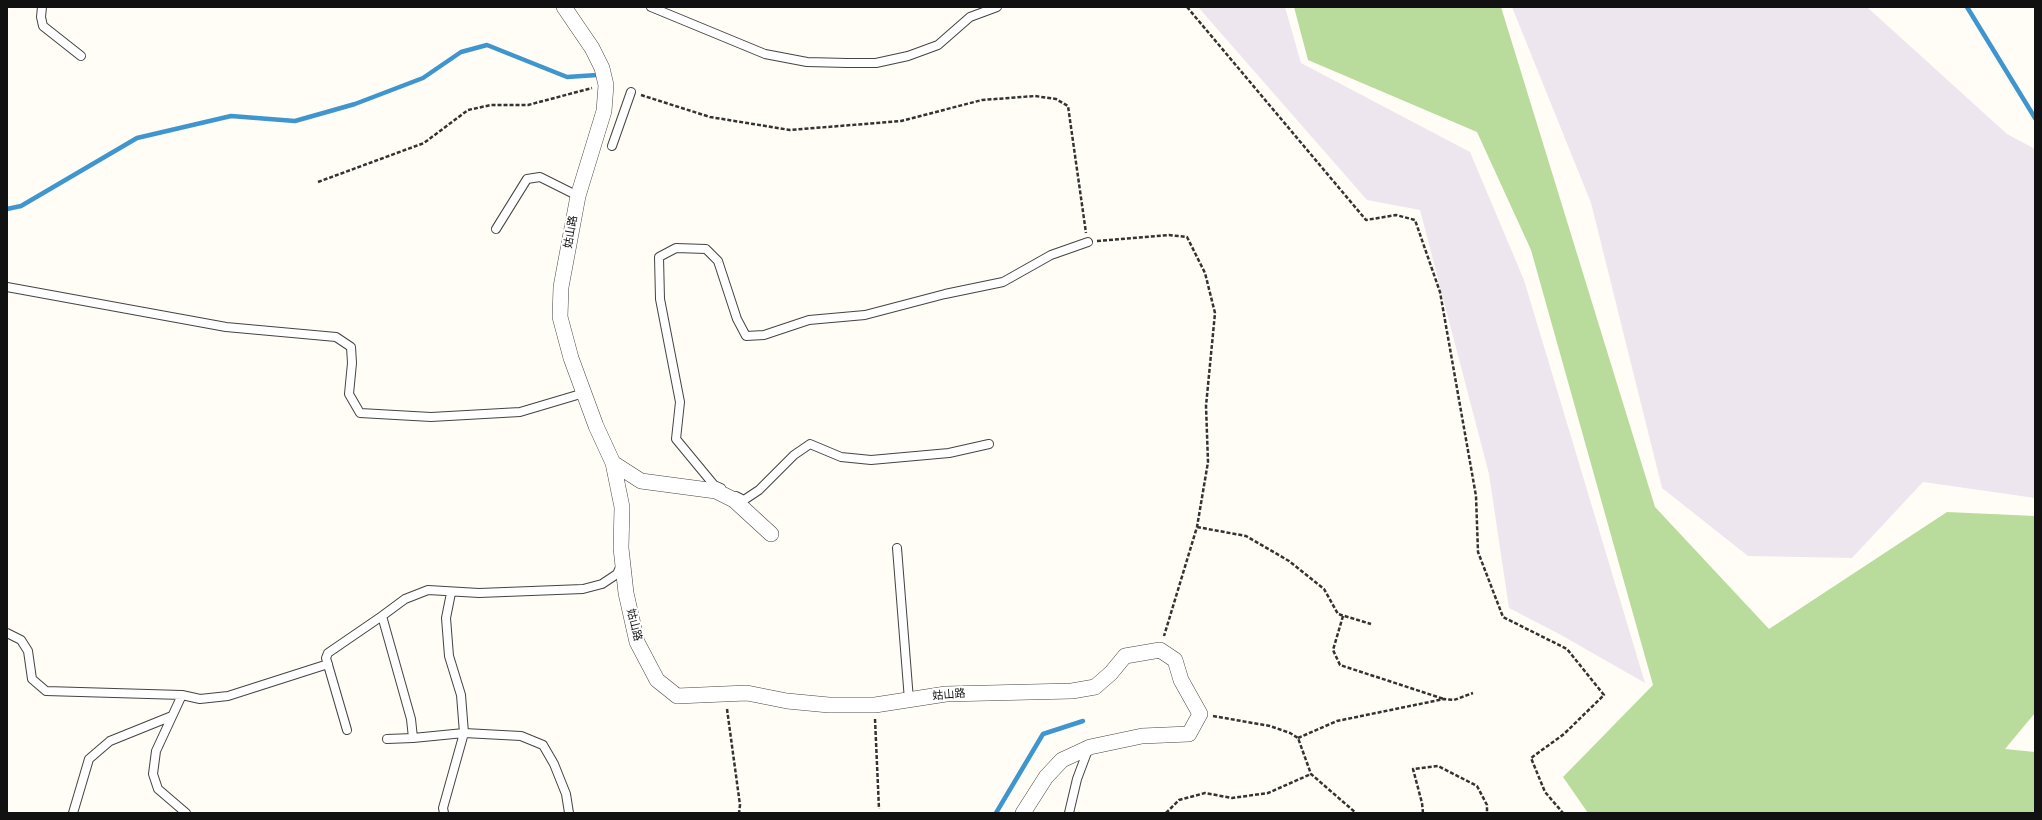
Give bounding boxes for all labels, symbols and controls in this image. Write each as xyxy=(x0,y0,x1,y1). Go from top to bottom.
street label: 姑山路 xyxy=(562,215,580,249)
street label: 姑山路 xyxy=(624,607,644,643)
street label: 姑山路 xyxy=(932,687,966,703)

